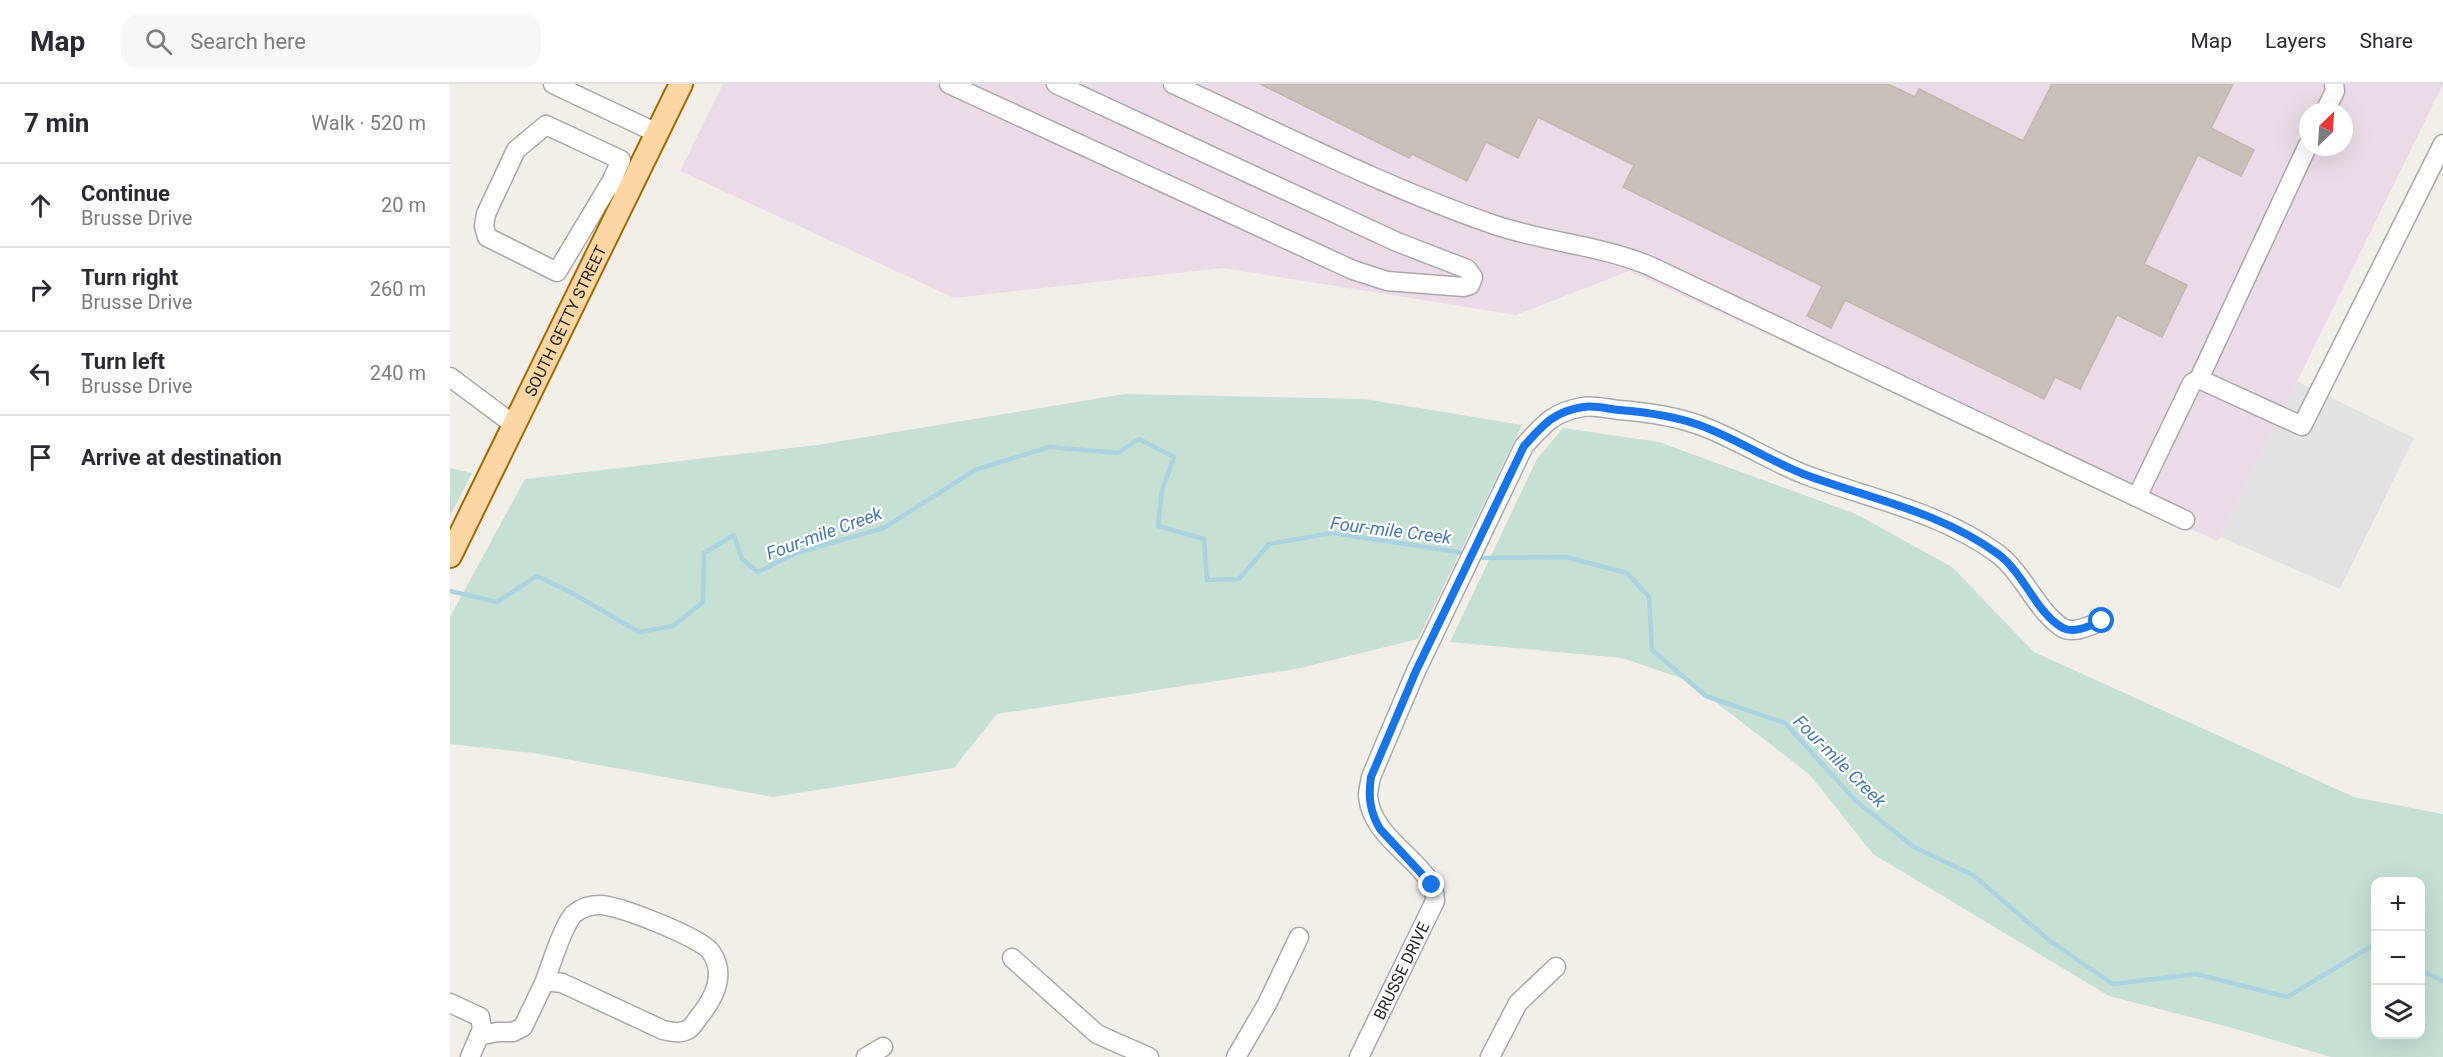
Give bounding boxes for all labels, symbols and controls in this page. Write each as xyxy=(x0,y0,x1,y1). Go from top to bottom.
search box xyxy=(121,14,541,68)
text: Map xyxy=(30,25,85,58)
icon: search xyxy=(142,25,175,58)
text: Search here xyxy=(190,29,306,54)
text: Map xyxy=(2190,29,2232,53)
text: Layers xyxy=(2265,29,2326,53)
text: Share xyxy=(2359,29,2413,53)
north arrow xyxy=(2299,102,2353,156)
text: 7 min xyxy=(24,108,89,138)
text: Walk · 520 m xyxy=(311,111,426,135)
text: Continue xyxy=(81,181,170,206)
icon: ahead xyxy=(24,189,57,222)
text: 20 m xyxy=(381,193,426,217)
text: Brusse Drive xyxy=(81,206,192,230)
street label: SOUTH GETTY STREET xyxy=(520,242,610,399)
text: Turn right xyxy=(81,265,178,290)
icon: right xyxy=(24,273,57,306)
text: 260 m xyxy=(370,277,426,301)
text: Brusse Drive xyxy=(81,290,192,314)
text: Turn left xyxy=(81,349,165,374)
icon: left xyxy=(24,357,57,390)
text: 240 m xyxy=(370,361,426,385)
text: Brusse Drive xyxy=(81,374,192,398)
icon: arrive xyxy=(24,441,57,474)
text: Arrive at destination xyxy=(81,445,282,470)
water label: Four-mile Creek xyxy=(763,502,886,564)
water label: Four-mile Creek xyxy=(1329,512,1454,548)
route start xyxy=(2088,607,2114,633)
water label: Four-mile Creek xyxy=(1790,711,1891,812)
route end xyxy=(1418,871,1444,897)
map controls xyxy=(2371,877,2425,1039)
button: + xyxy=(2371,877,2425,931)
street label: BRUSSE DRIVE xyxy=(1369,919,1433,1023)
button: − xyxy=(2371,931,2425,985)
button: layers xyxy=(2371,985,2425,1039)

